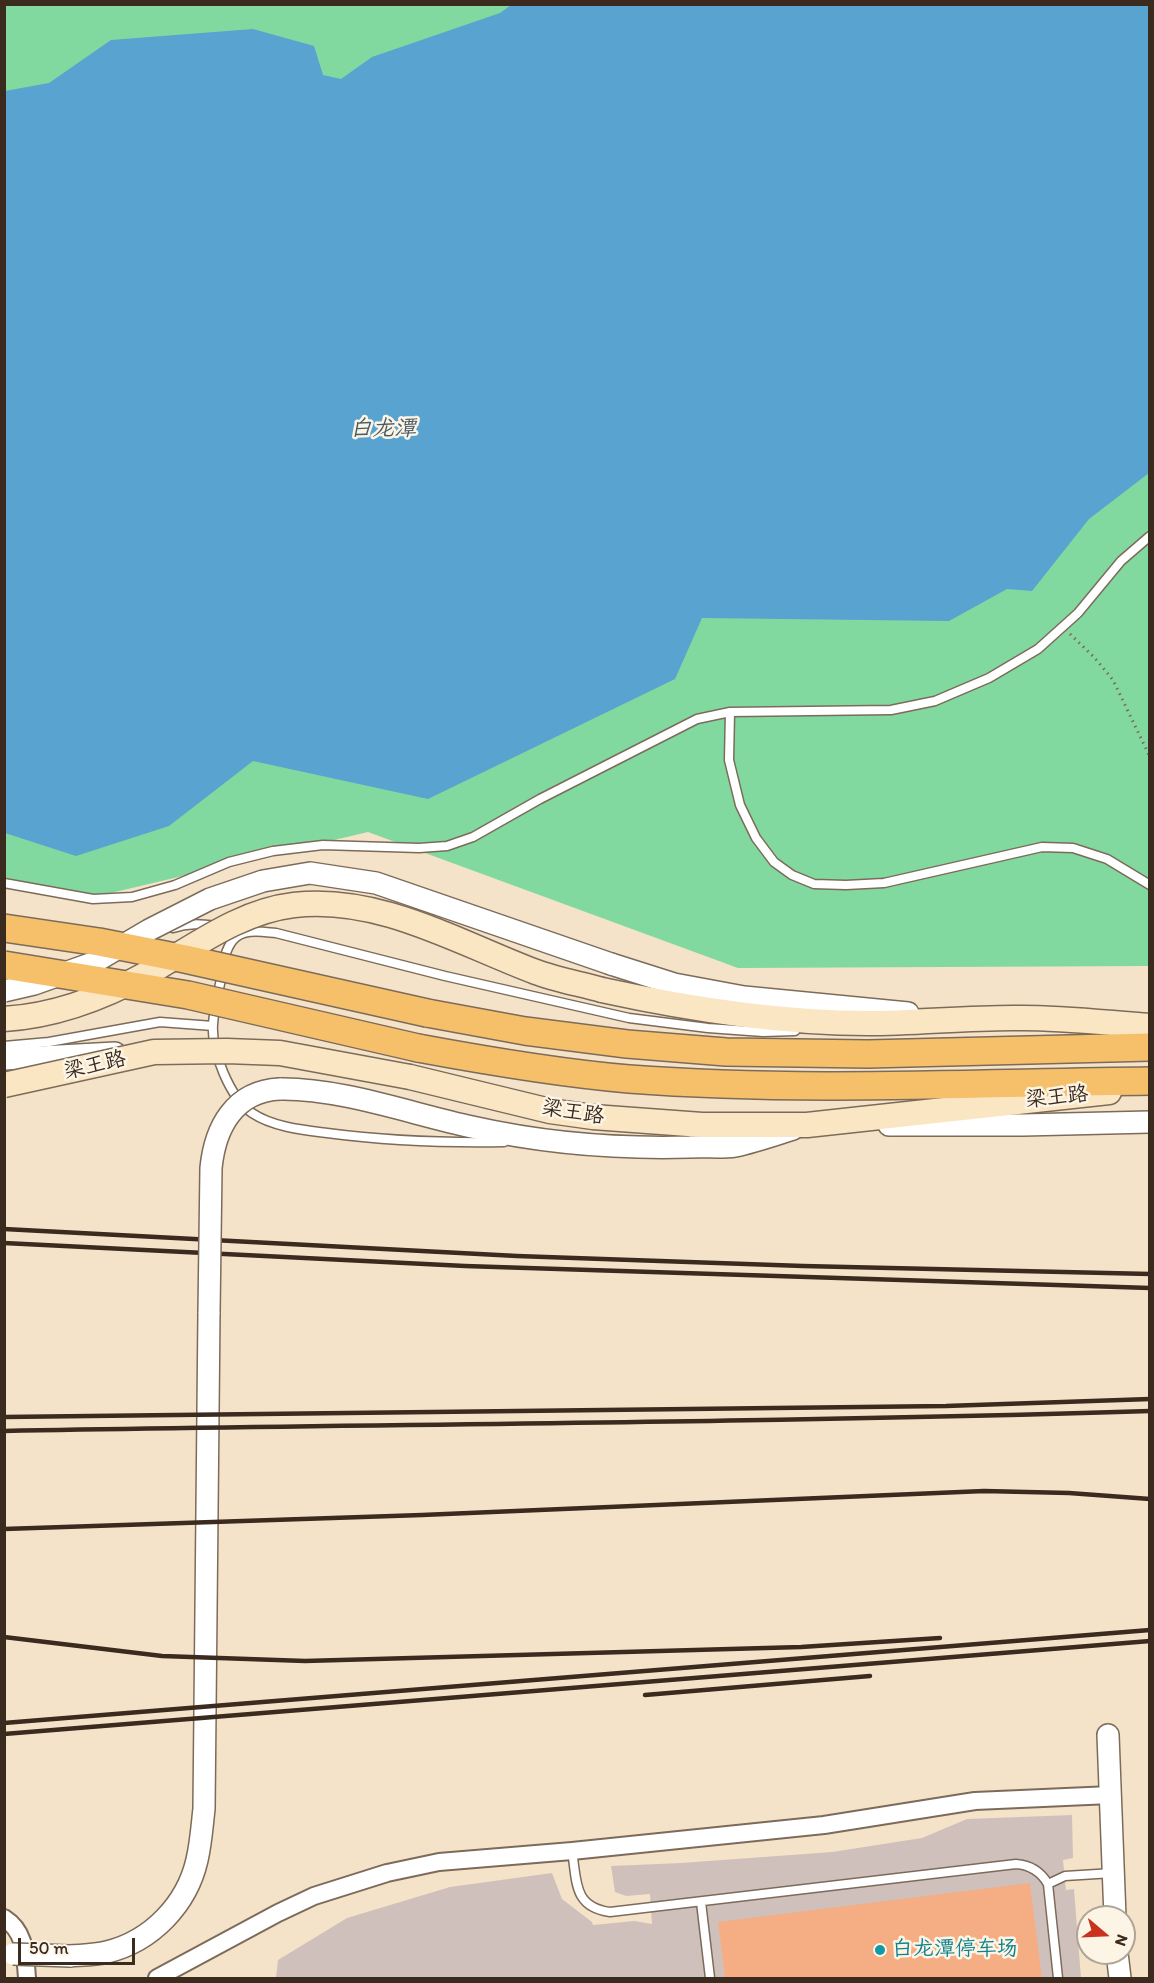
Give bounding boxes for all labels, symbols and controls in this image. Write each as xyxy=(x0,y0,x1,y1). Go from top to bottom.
water label: 白龙潭 xyxy=(350,416,416,442)
street label: 梁王路 xyxy=(61,1047,129,1085)
street label: 梁王路 xyxy=(1024,1082,1090,1114)
street label: 梁王路 xyxy=(540,1096,606,1130)
north arrow xyxy=(1076,1905,1136,1965)
scale bar xyxy=(21,1926,138,1964)
text: N xyxy=(1111,1932,1132,1949)
text: 50 m xyxy=(29,1937,69,1959)
place label: 白龙潭停车场 xyxy=(892,1937,1018,1963)
marker: 白龙潭停车场 xyxy=(873,1943,887,1957)

